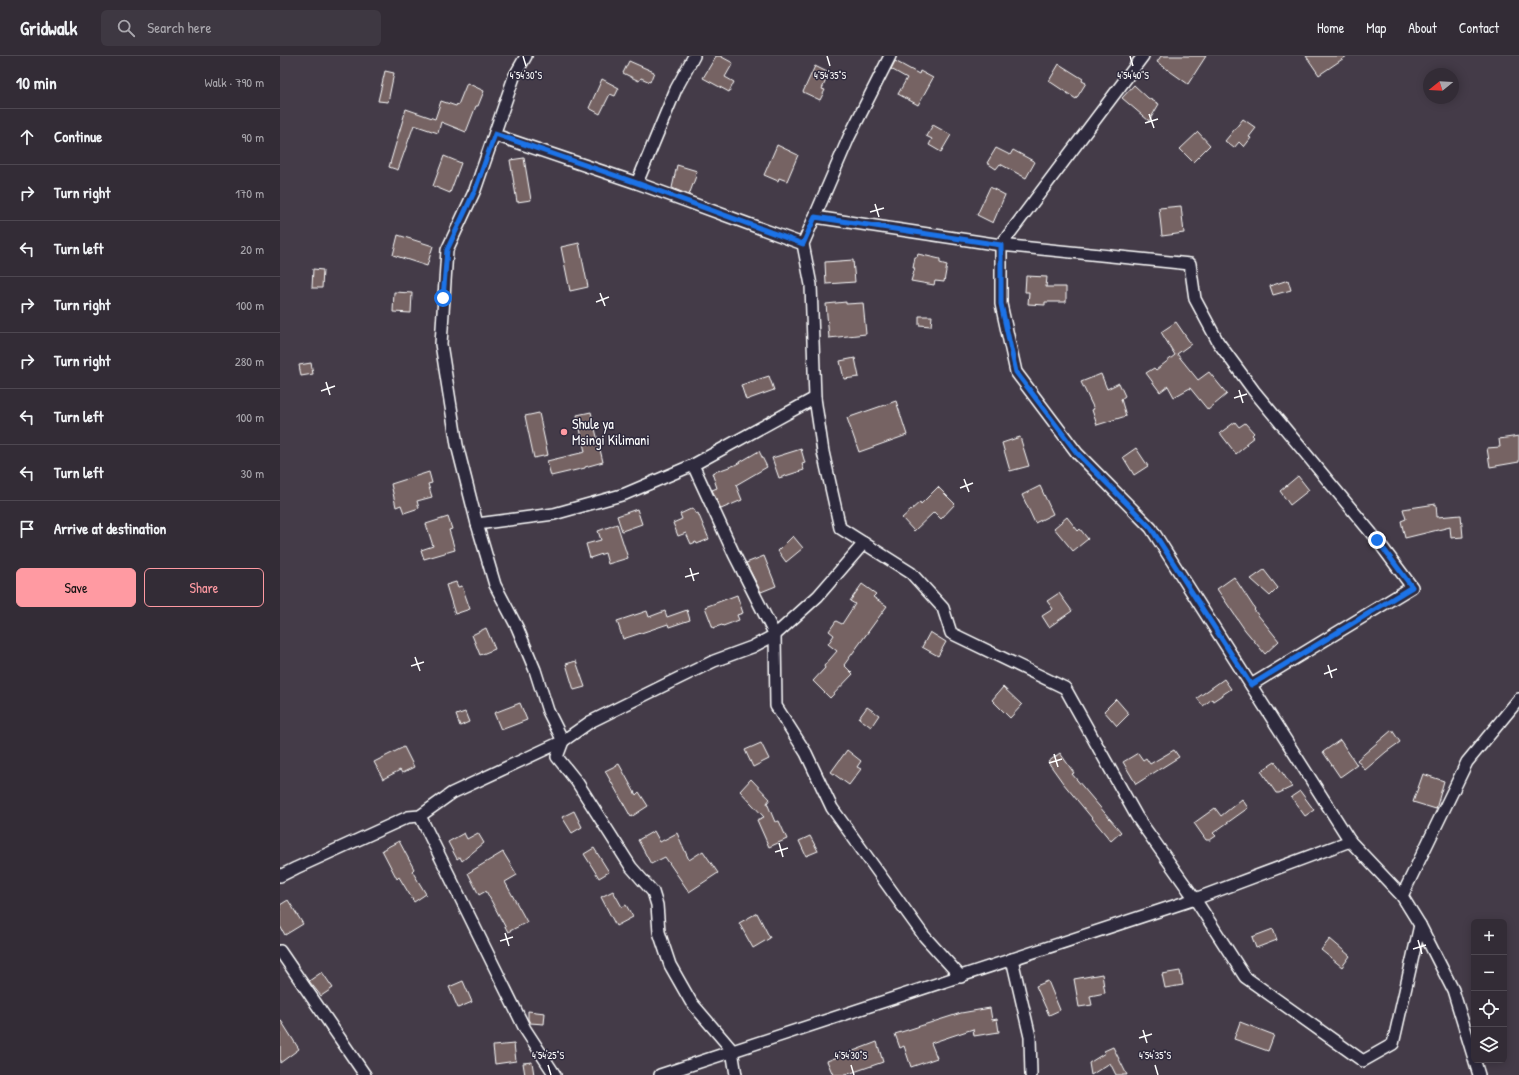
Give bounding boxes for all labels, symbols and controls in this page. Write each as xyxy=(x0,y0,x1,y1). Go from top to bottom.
search box xyxy=(101,10,381,46)
text: Gridwalk xyxy=(20,15,77,41)
icon: search xyxy=(115,17,137,39)
text: Search here xyxy=(147,17,211,38)
text: Home xyxy=(1317,18,1344,37)
text: Map xyxy=(1366,18,1386,37)
text: About xyxy=(1408,18,1437,37)
text: Contact xyxy=(1459,18,1499,37)
north arrow xyxy=(1423,68,1459,104)
text: 4°54'30"S xyxy=(510,69,543,82)
text: 4°54'35"S xyxy=(814,69,846,82)
text: 4°54'40"S xyxy=(1117,69,1149,82)
text: 10 min xyxy=(16,71,57,94)
text: Walk · 790 m xyxy=(205,73,264,91)
icon: ahead xyxy=(16,126,38,148)
text: Continue xyxy=(54,126,102,147)
text: 90 m xyxy=(242,128,264,146)
icon: right xyxy=(16,182,38,204)
text: Turn right xyxy=(54,182,110,203)
text: 170 m xyxy=(235,184,264,202)
icon: left xyxy=(16,238,38,260)
text: Turn left xyxy=(54,238,104,259)
text: 20 m xyxy=(240,240,264,258)
route start xyxy=(434,289,452,307)
icon: right xyxy=(16,294,38,316)
text: Turn right xyxy=(54,294,110,315)
text: 100 m xyxy=(236,296,264,314)
icon: right xyxy=(16,350,38,372)
text: Turn right xyxy=(54,350,110,371)
text: 280 m xyxy=(235,352,264,370)
icon: left xyxy=(16,406,38,428)
text: Turn left xyxy=(54,406,104,427)
text: 100 m xyxy=(236,408,264,426)
place label: Shule ya Msingi Kilimani xyxy=(572,414,650,450)
marker: Shule ya Msingi Kilimani xyxy=(559,427,569,437)
icon: left xyxy=(16,462,38,484)
text: Turn left xyxy=(54,462,104,483)
text: 30 m xyxy=(241,464,264,482)
icon: arrive xyxy=(16,518,38,540)
text: Arrive at destination xyxy=(54,518,166,539)
route end xyxy=(1368,531,1386,549)
button: Save xyxy=(16,568,136,607)
button: Share xyxy=(144,568,264,607)
map controls xyxy=(1471,919,1507,1063)
button: + xyxy=(1471,919,1507,955)
button: − xyxy=(1471,955,1507,991)
button: locate xyxy=(1471,991,1507,1027)
button: layers xyxy=(1471,1027,1507,1063)
text: 4°54'25"S xyxy=(532,1049,565,1062)
text: 4°54'30"S xyxy=(835,1049,868,1062)
text: 4°54'35"S xyxy=(1139,1049,1171,1062)

